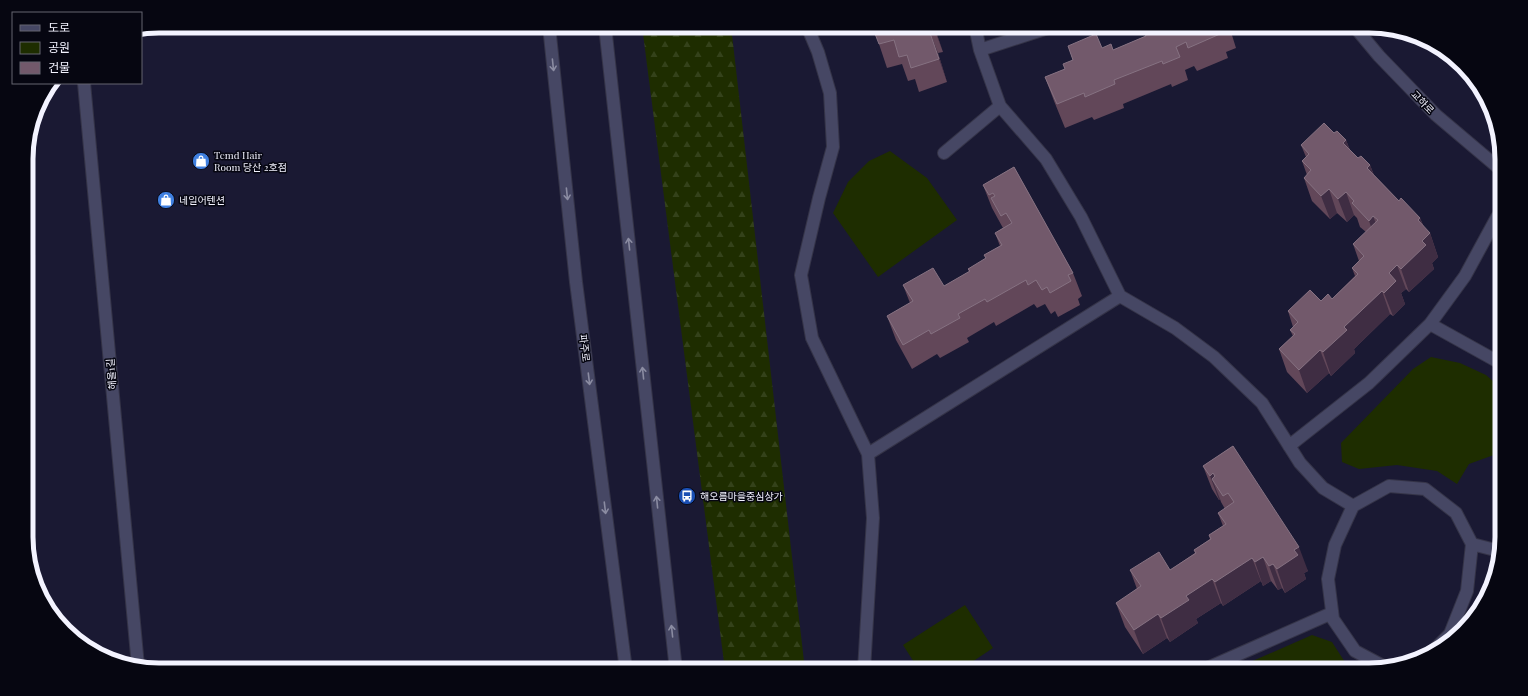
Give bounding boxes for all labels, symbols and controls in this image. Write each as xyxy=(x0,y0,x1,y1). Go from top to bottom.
legend xyxy=(12,12,142,84)
text: 도로 xyxy=(48,19,70,35)
text: 공원 xyxy=(48,39,70,55)
one-way arrow xyxy=(549,58,557,71)
text: 건물 xyxy=(48,59,70,75)
street label: 교하로 xyxy=(1408,87,1438,117)
place label: Temd Hair Room 당산 2호점 xyxy=(214,148,287,174)
shop icon: Temd Hair Room 당산 2호점 xyxy=(191,151,211,171)
one-way arrow xyxy=(563,187,570,200)
shop icon: 네일어텐션 xyxy=(156,190,176,210)
place label: 네일어텐션 xyxy=(179,193,225,207)
one-way arrow xyxy=(625,237,632,250)
street label: 파주로 xyxy=(576,333,594,363)
street label: 해올1길 xyxy=(103,358,119,390)
one-way arrow xyxy=(639,367,647,380)
one-way arrow xyxy=(585,372,593,385)
bus stop icon: 해오름마을중심상가 xyxy=(677,486,697,506)
place label: 해오름마을중심상가 xyxy=(700,489,783,503)
one-way arrow xyxy=(654,496,661,509)
one-way arrow xyxy=(601,501,609,514)
one-way arrow xyxy=(668,625,676,638)

